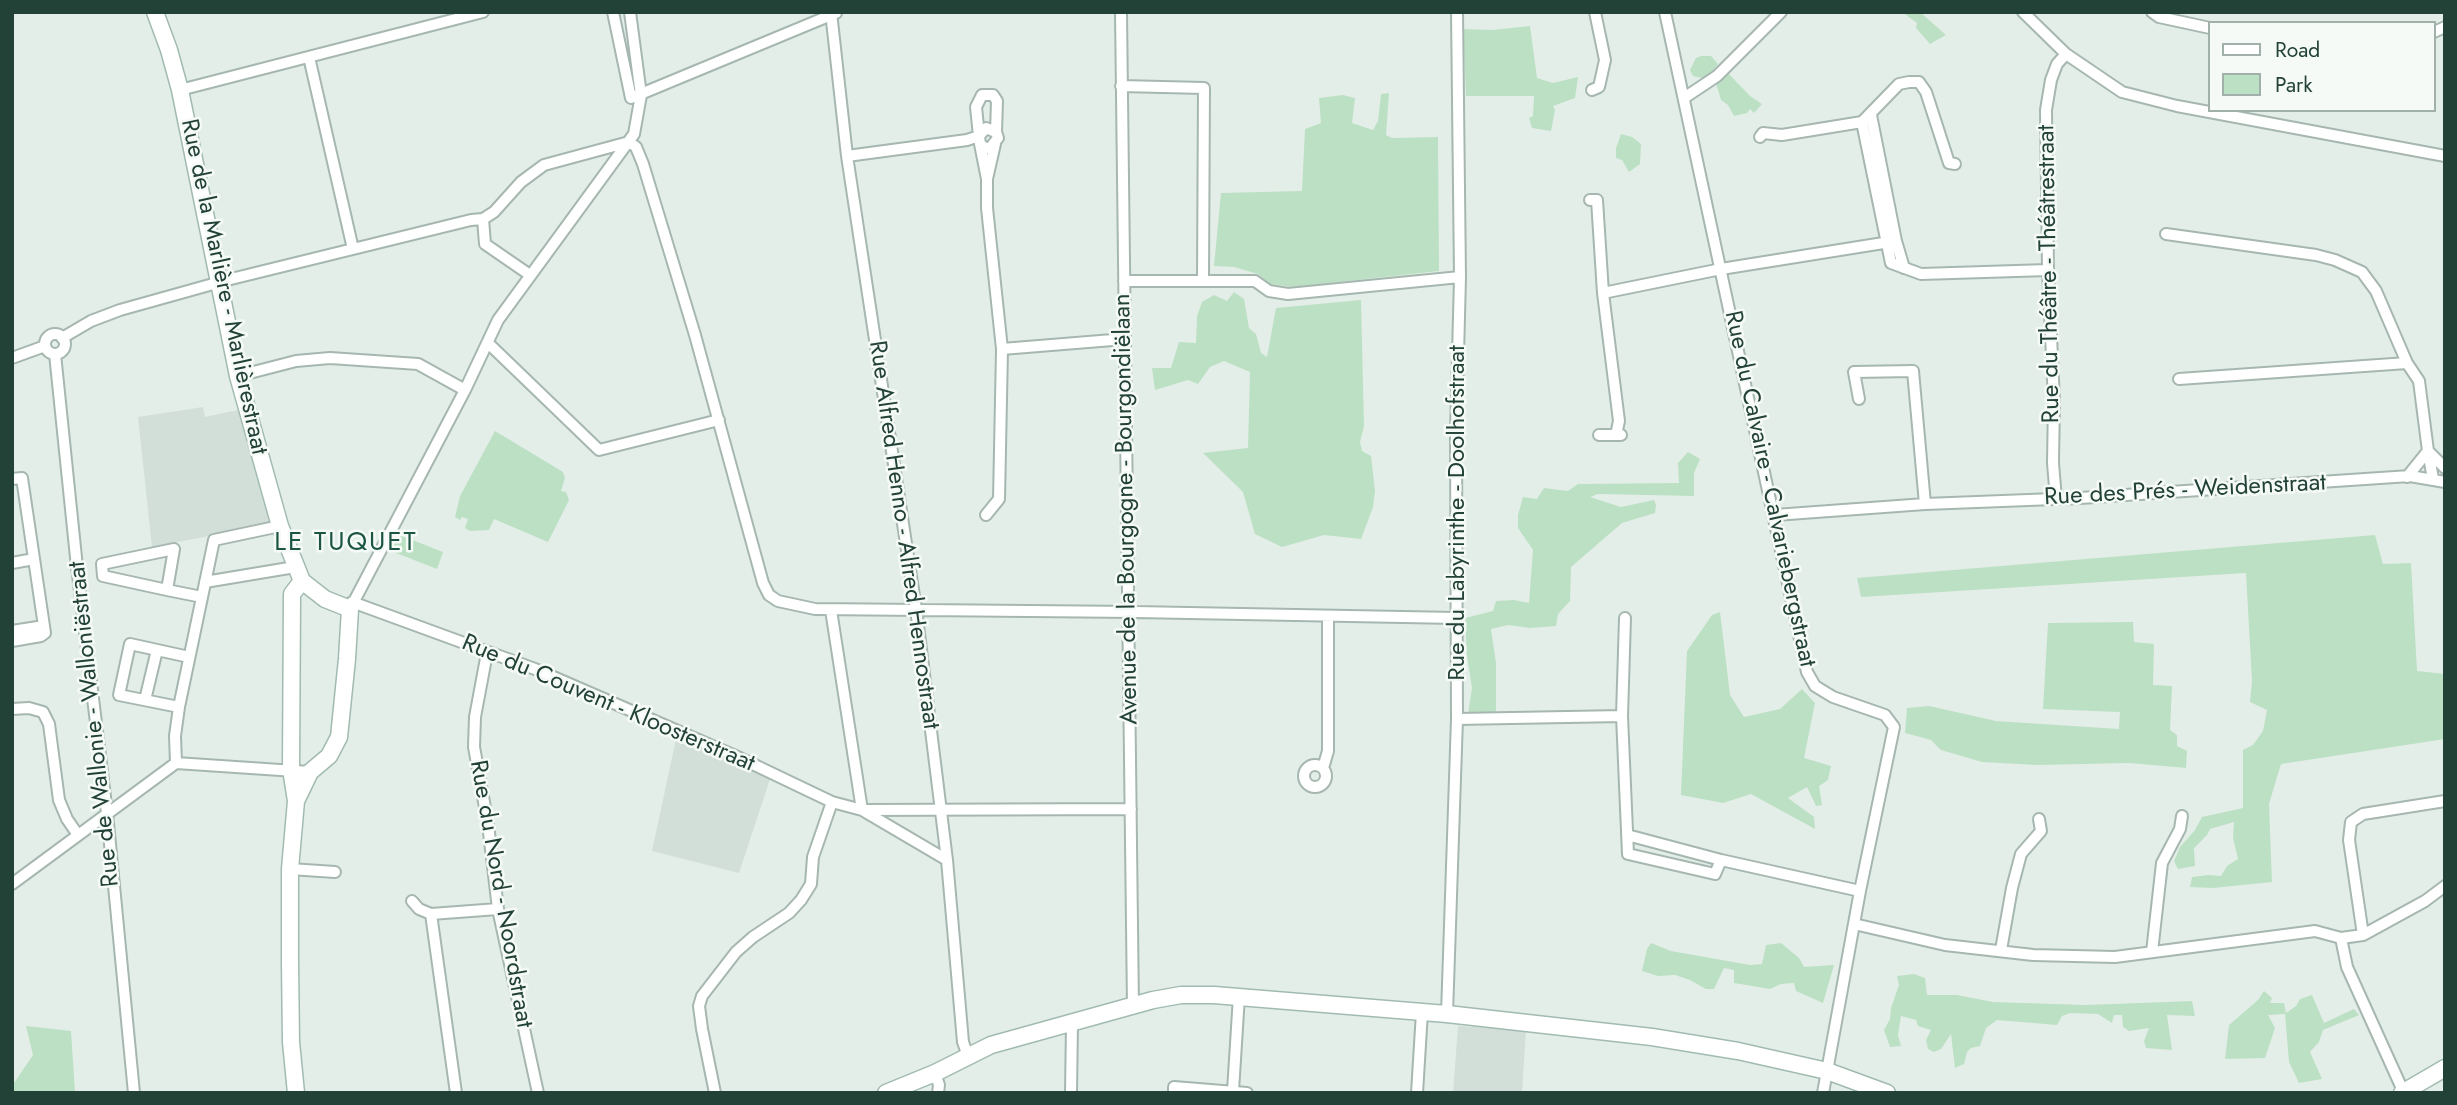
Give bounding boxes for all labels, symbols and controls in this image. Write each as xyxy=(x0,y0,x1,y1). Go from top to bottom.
legend xyxy=(2208,21,2436,112)
text: Road xyxy=(2275,35,2320,65)
text: Park xyxy=(2275,70,2312,100)
street label: Rue de la Marlière - Marlièrestraat xyxy=(173,117,273,457)
street label: Rue du Théâtre - Théâtrestraat xyxy=(2033,125,2067,423)
street label: Avenue de la Bourgogne - Bourgondiëlaan xyxy=(1109,293,1145,725)
street label: Rue du Calvaire - Calvariebergstraat xyxy=(1717,308,1821,670)
street label: Rue Alfred Henno - Alfred Hennostraat xyxy=(861,339,945,731)
street label: Rue du Labyrinthe - Doolhofstraat xyxy=(1444,345,1472,681)
street label: Rue des Prés - Weidenstraat xyxy=(2043,469,2327,513)
district label: LE TUQUET xyxy=(275,528,417,560)
street label: Rue de Wallonie - Walloniëstraat xyxy=(64,560,126,888)
street label: Rue du Couvent - Kloosterstraat xyxy=(457,629,759,779)
street label: Rue du Nord - Noordstraat xyxy=(462,758,538,1030)

